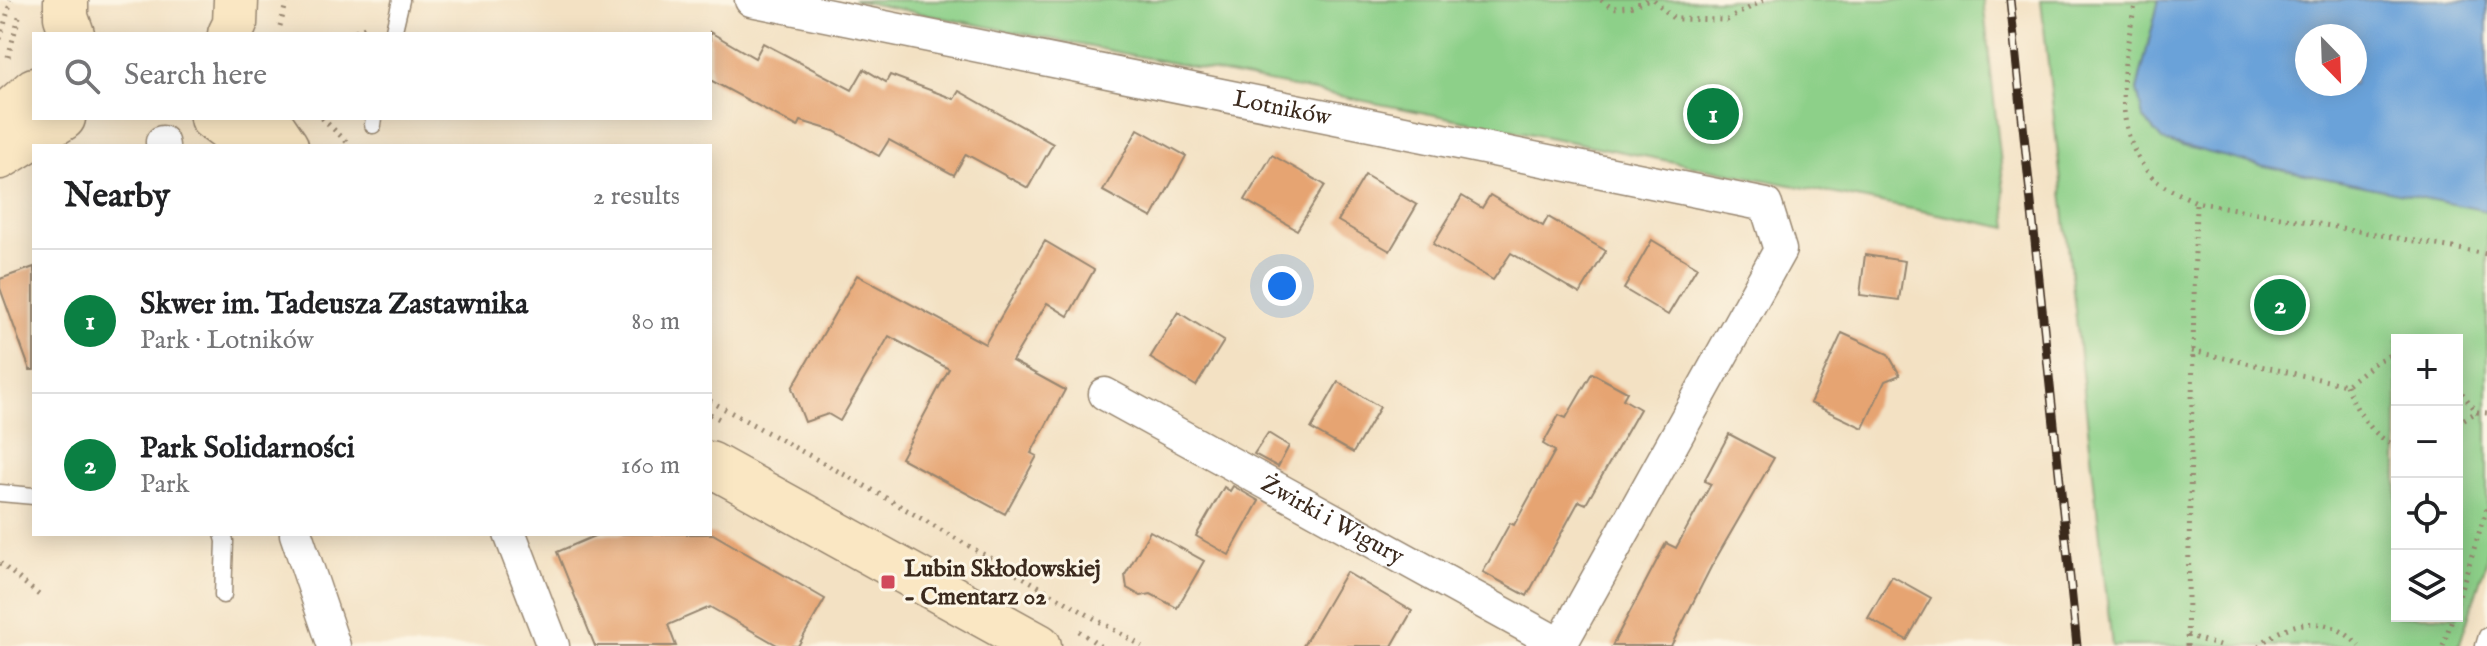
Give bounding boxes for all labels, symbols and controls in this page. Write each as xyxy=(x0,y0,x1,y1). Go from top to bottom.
north arrow xyxy=(2295,24,2367,96)
search box xyxy=(32,32,712,120)
icon: search xyxy=(60,54,104,98)
text: Search here xyxy=(124,57,267,95)
street label: Lotników xyxy=(1230,84,1335,134)
pin: 1 xyxy=(1687,84,1739,144)
text: Nearby xyxy=(64,175,170,218)
text: 2 results xyxy=(593,180,680,213)
your location xyxy=(1262,266,1302,306)
pin: 2 xyxy=(2254,275,2306,335)
text: Skwer im. Tadeusza Zastawnika xyxy=(140,286,528,324)
text: 1 xyxy=(85,305,95,338)
text: 80 m xyxy=(631,305,680,338)
text: Park · Lotników xyxy=(140,324,314,357)
map controls xyxy=(2391,334,2463,622)
button: + xyxy=(2391,334,2463,406)
button: − xyxy=(2391,406,2463,478)
text: Park Solidarności xyxy=(140,430,355,468)
text: 2 xyxy=(84,449,96,482)
text: 160 m xyxy=(621,449,680,482)
text: Park xyxy=(140,468,189,501)
street label: Żwirki i Wigury xyxy=(1255,469,1409,573)
button: locate xyxy=(2391,478,2463,550)
button: layers xyxy=(2391,550,2463,622)
place label: Lubin Skłodowskiej - Cmentarz 02 xyxy=(904,554,1101,613)
marker: Lubin Skłodowskiej - Cmentarz 02 xyxy=(879,573,897,591)

